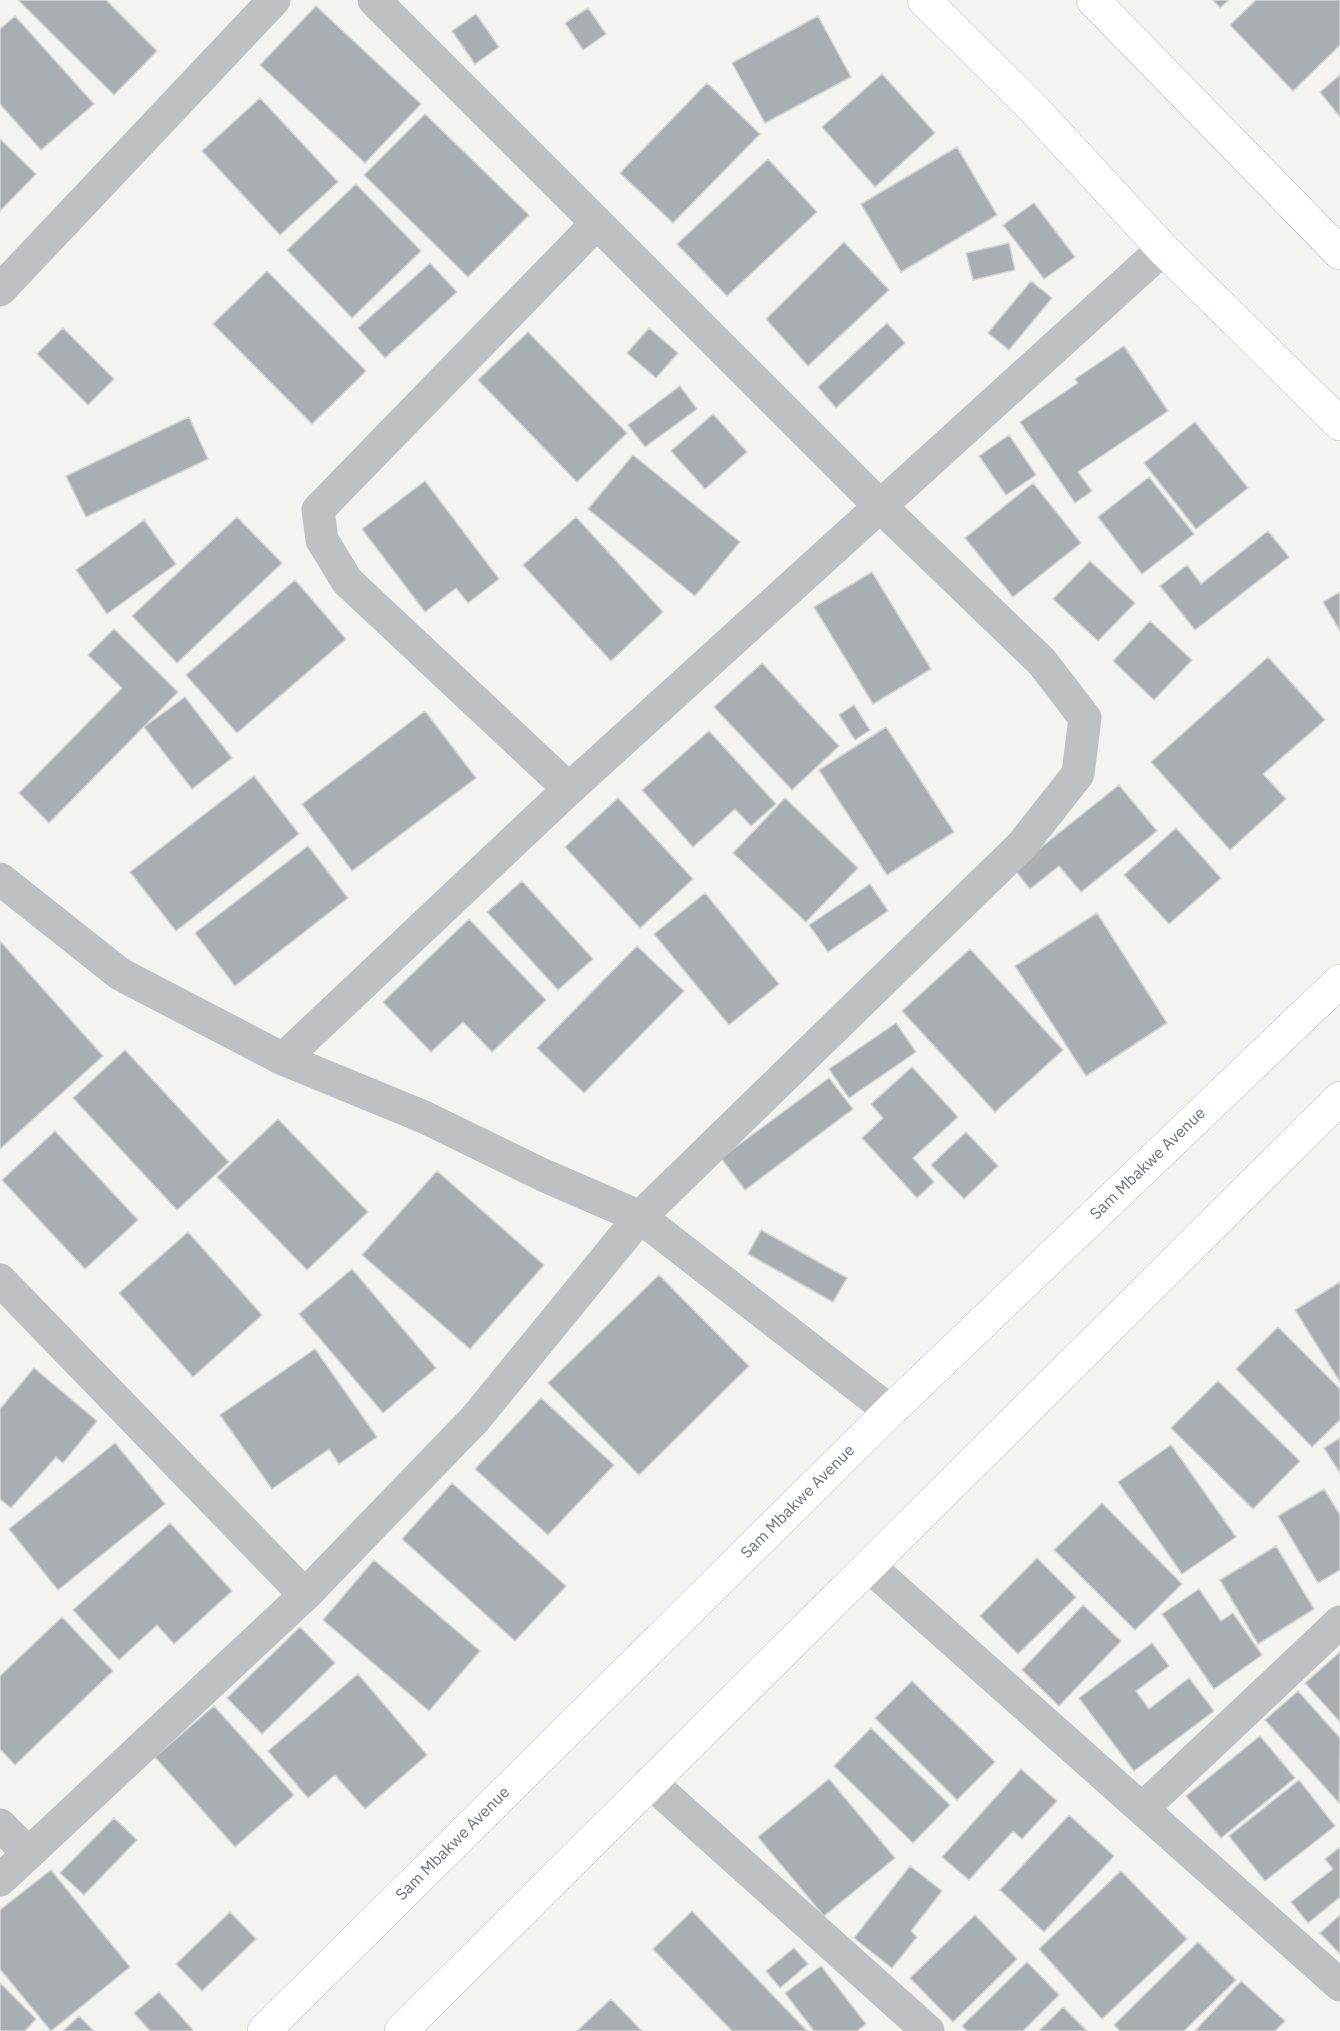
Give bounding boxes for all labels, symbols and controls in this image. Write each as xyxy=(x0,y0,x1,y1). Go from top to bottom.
street label: Sam Mbakwe Avenue xyxy=(1086,1104,1210,1224)
street label: Sam Mbakwe Avenue xyxy=(737,1441,859,1563)
street label: Sam Mbakwe Avenue xyxy=(392,1783,514,1905)

